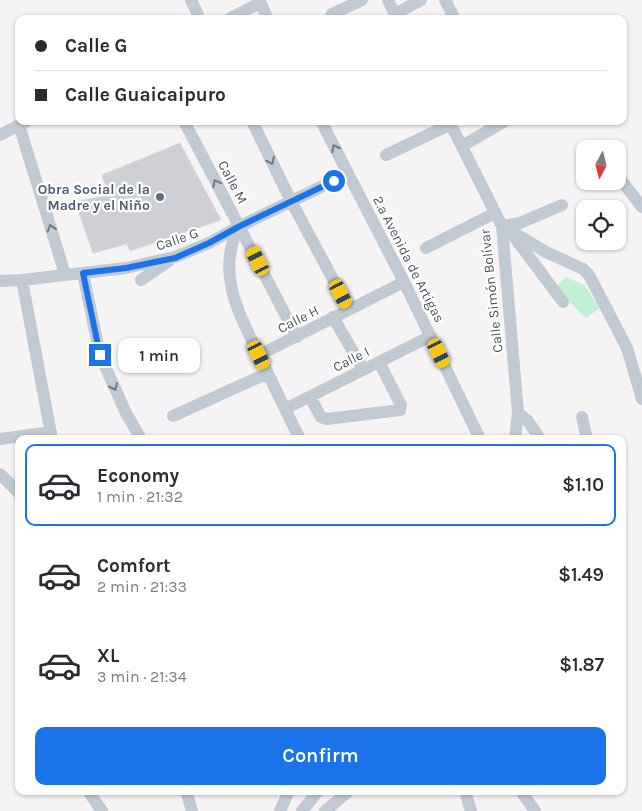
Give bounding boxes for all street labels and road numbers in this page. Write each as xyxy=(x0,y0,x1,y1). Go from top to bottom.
street label: Calle M xyxy=(214,158,251,207)
street label: 2.ª Avenida de Artigas xyxy=(369,193,448,325)
street label: Calle G xyxy=(154,224,201,255)
street label: Calle Simón Bolívar xyxy=(476,227,506,354)
street label: Calle H xyxy=(275,302,322,337)
street label: Calle I xyxy=(330,343,372,376)

